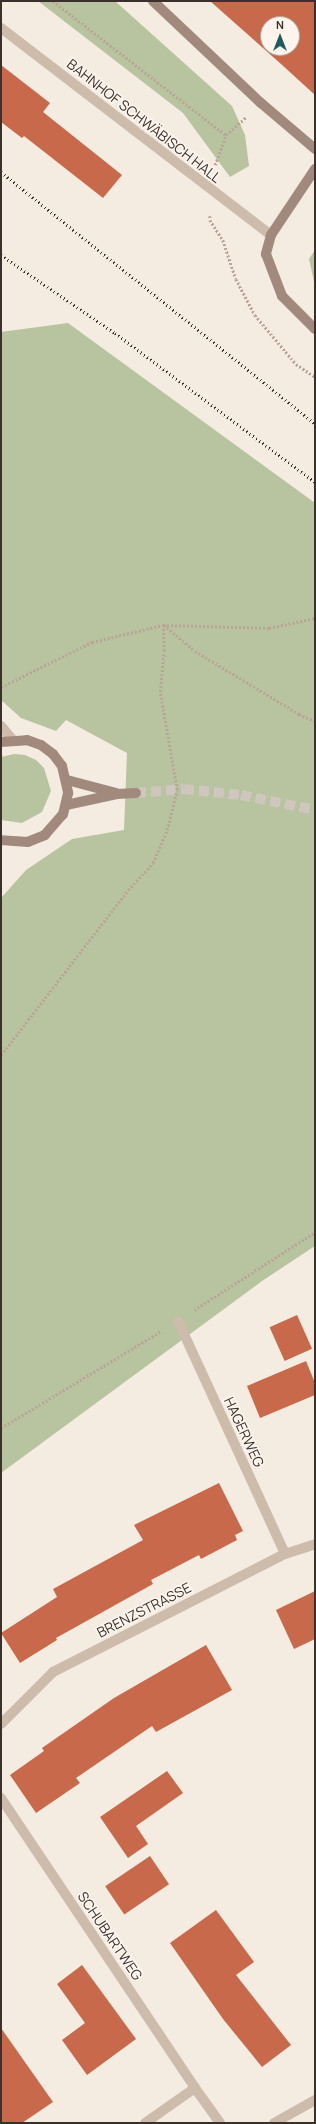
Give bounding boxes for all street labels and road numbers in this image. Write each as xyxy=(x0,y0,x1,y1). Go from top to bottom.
street label: BAHNHOF SCHWÄBISCH HALL xyxy=(64,56,224,186)
street label: HAGERWEG xyxy=(220,1394,268,1470)
street label: BRENZSTRASSE xyxy=(94,1579,194,1641)
street label: SCHUBARTWEG xyxy=(74,1889,146,1983)

